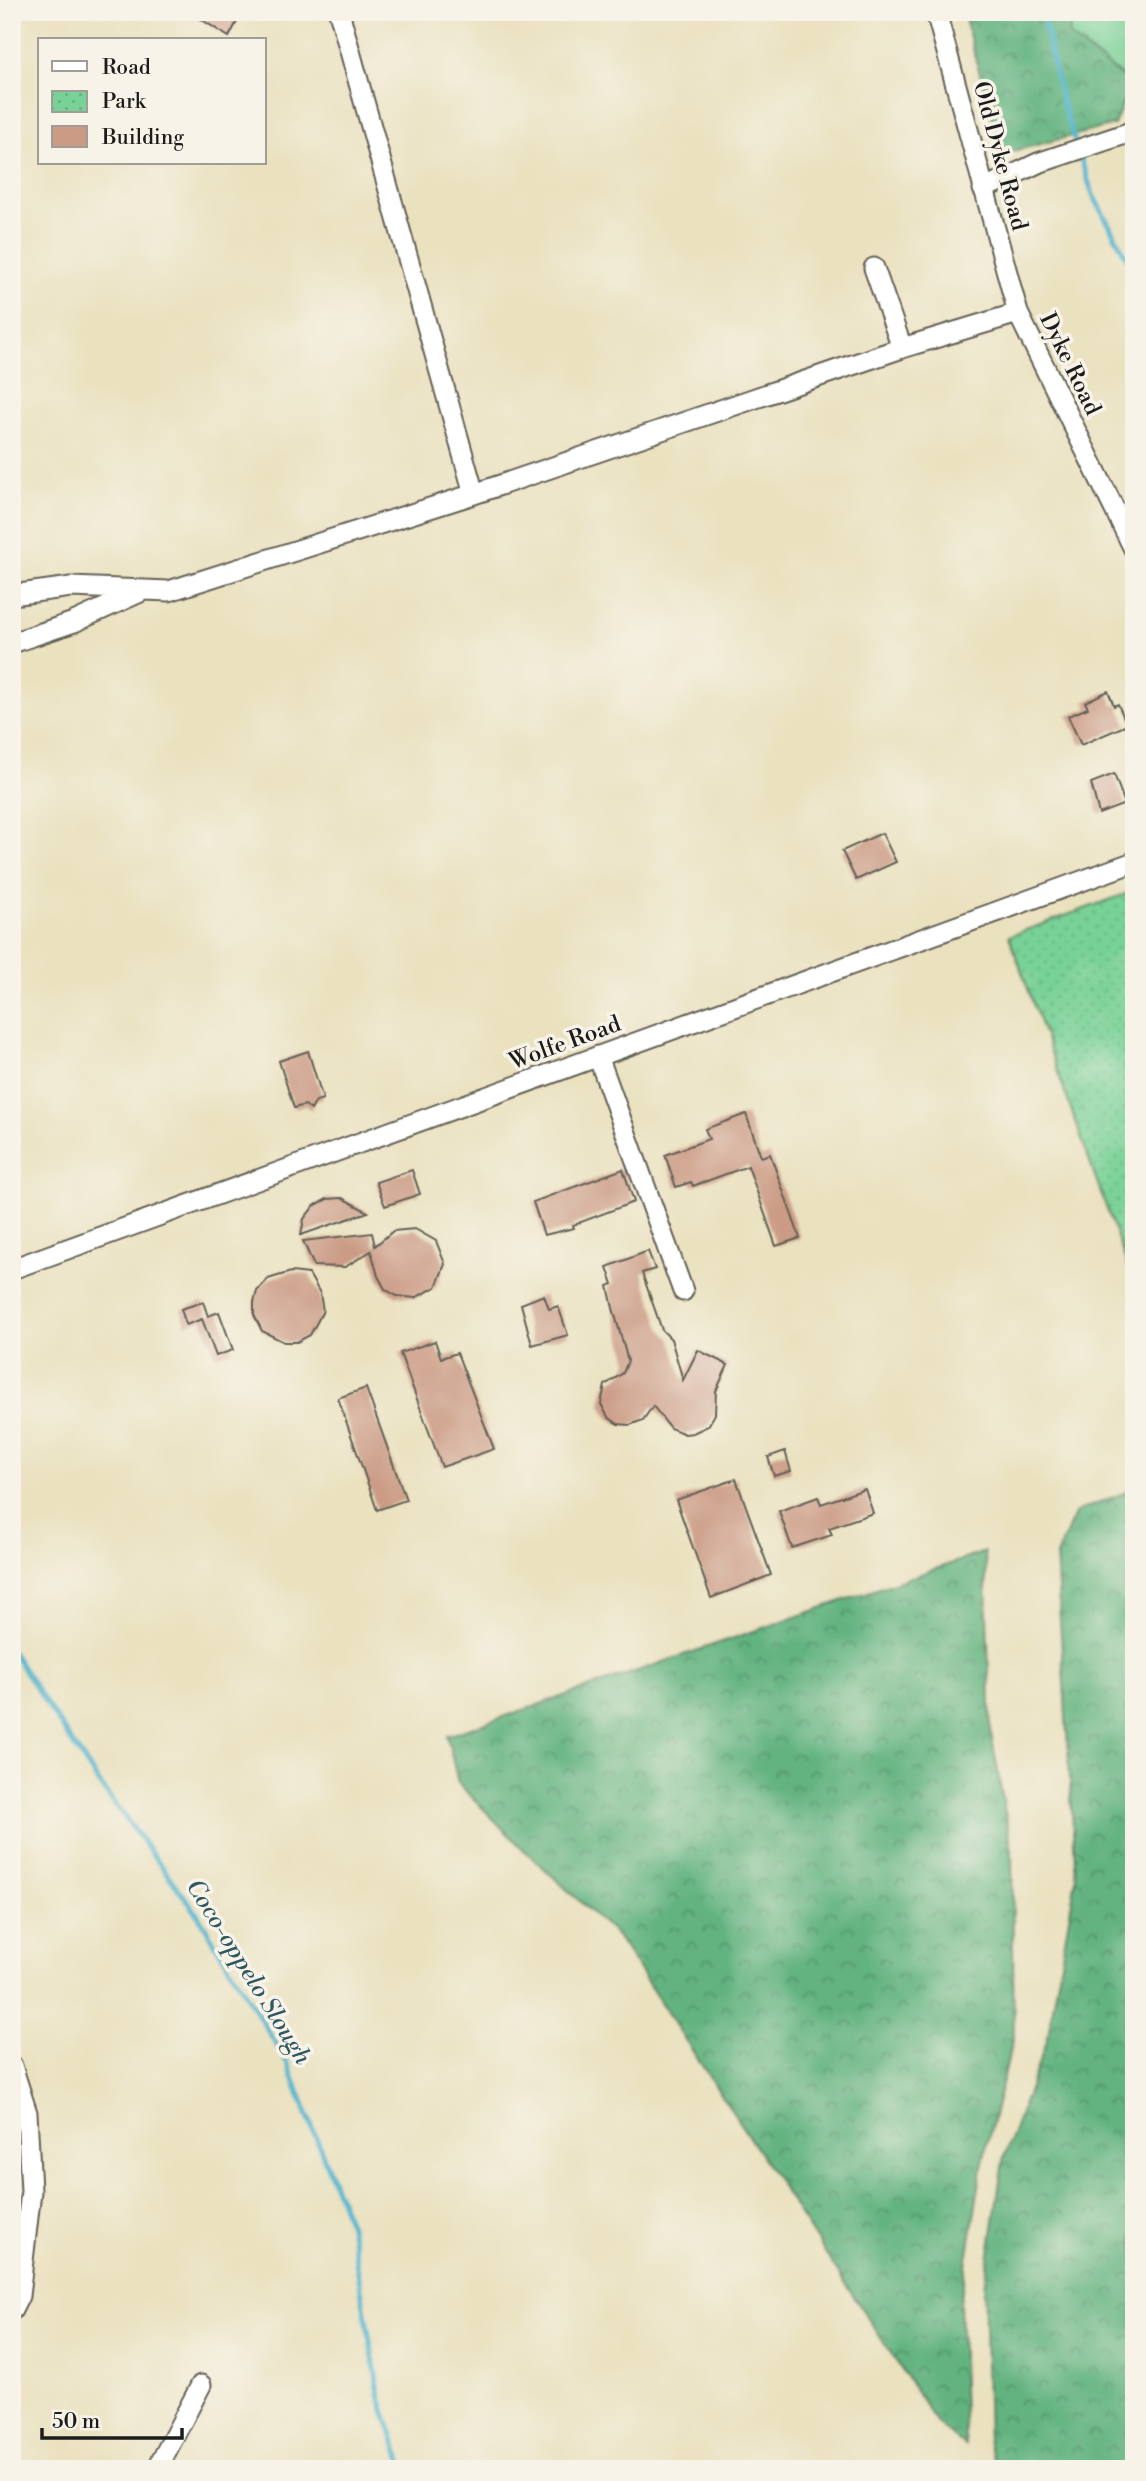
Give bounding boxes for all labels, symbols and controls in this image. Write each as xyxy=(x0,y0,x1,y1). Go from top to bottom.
legend xyxy=(38,38,266,164)
text: Road xyxy=(102,55,151,81)
street label: Old Dyke Road xyxy=(967,78,1033,234)
text: Park xyxy=(102,89,147,115)
text: Building xyxy=(101,125,184,151)
street label: Dyke Road xyxy=(1033,308,1107,420)
street label: Wolfe Road xyxy=(504,1010,625,1076)
water label: Coco-oppelo Slough xyxy=(179,1874,317,2071)
scale bar xyxy=(42,2397,182,2441)
text: 50 m xyxy=(52,2409,100,2435)

